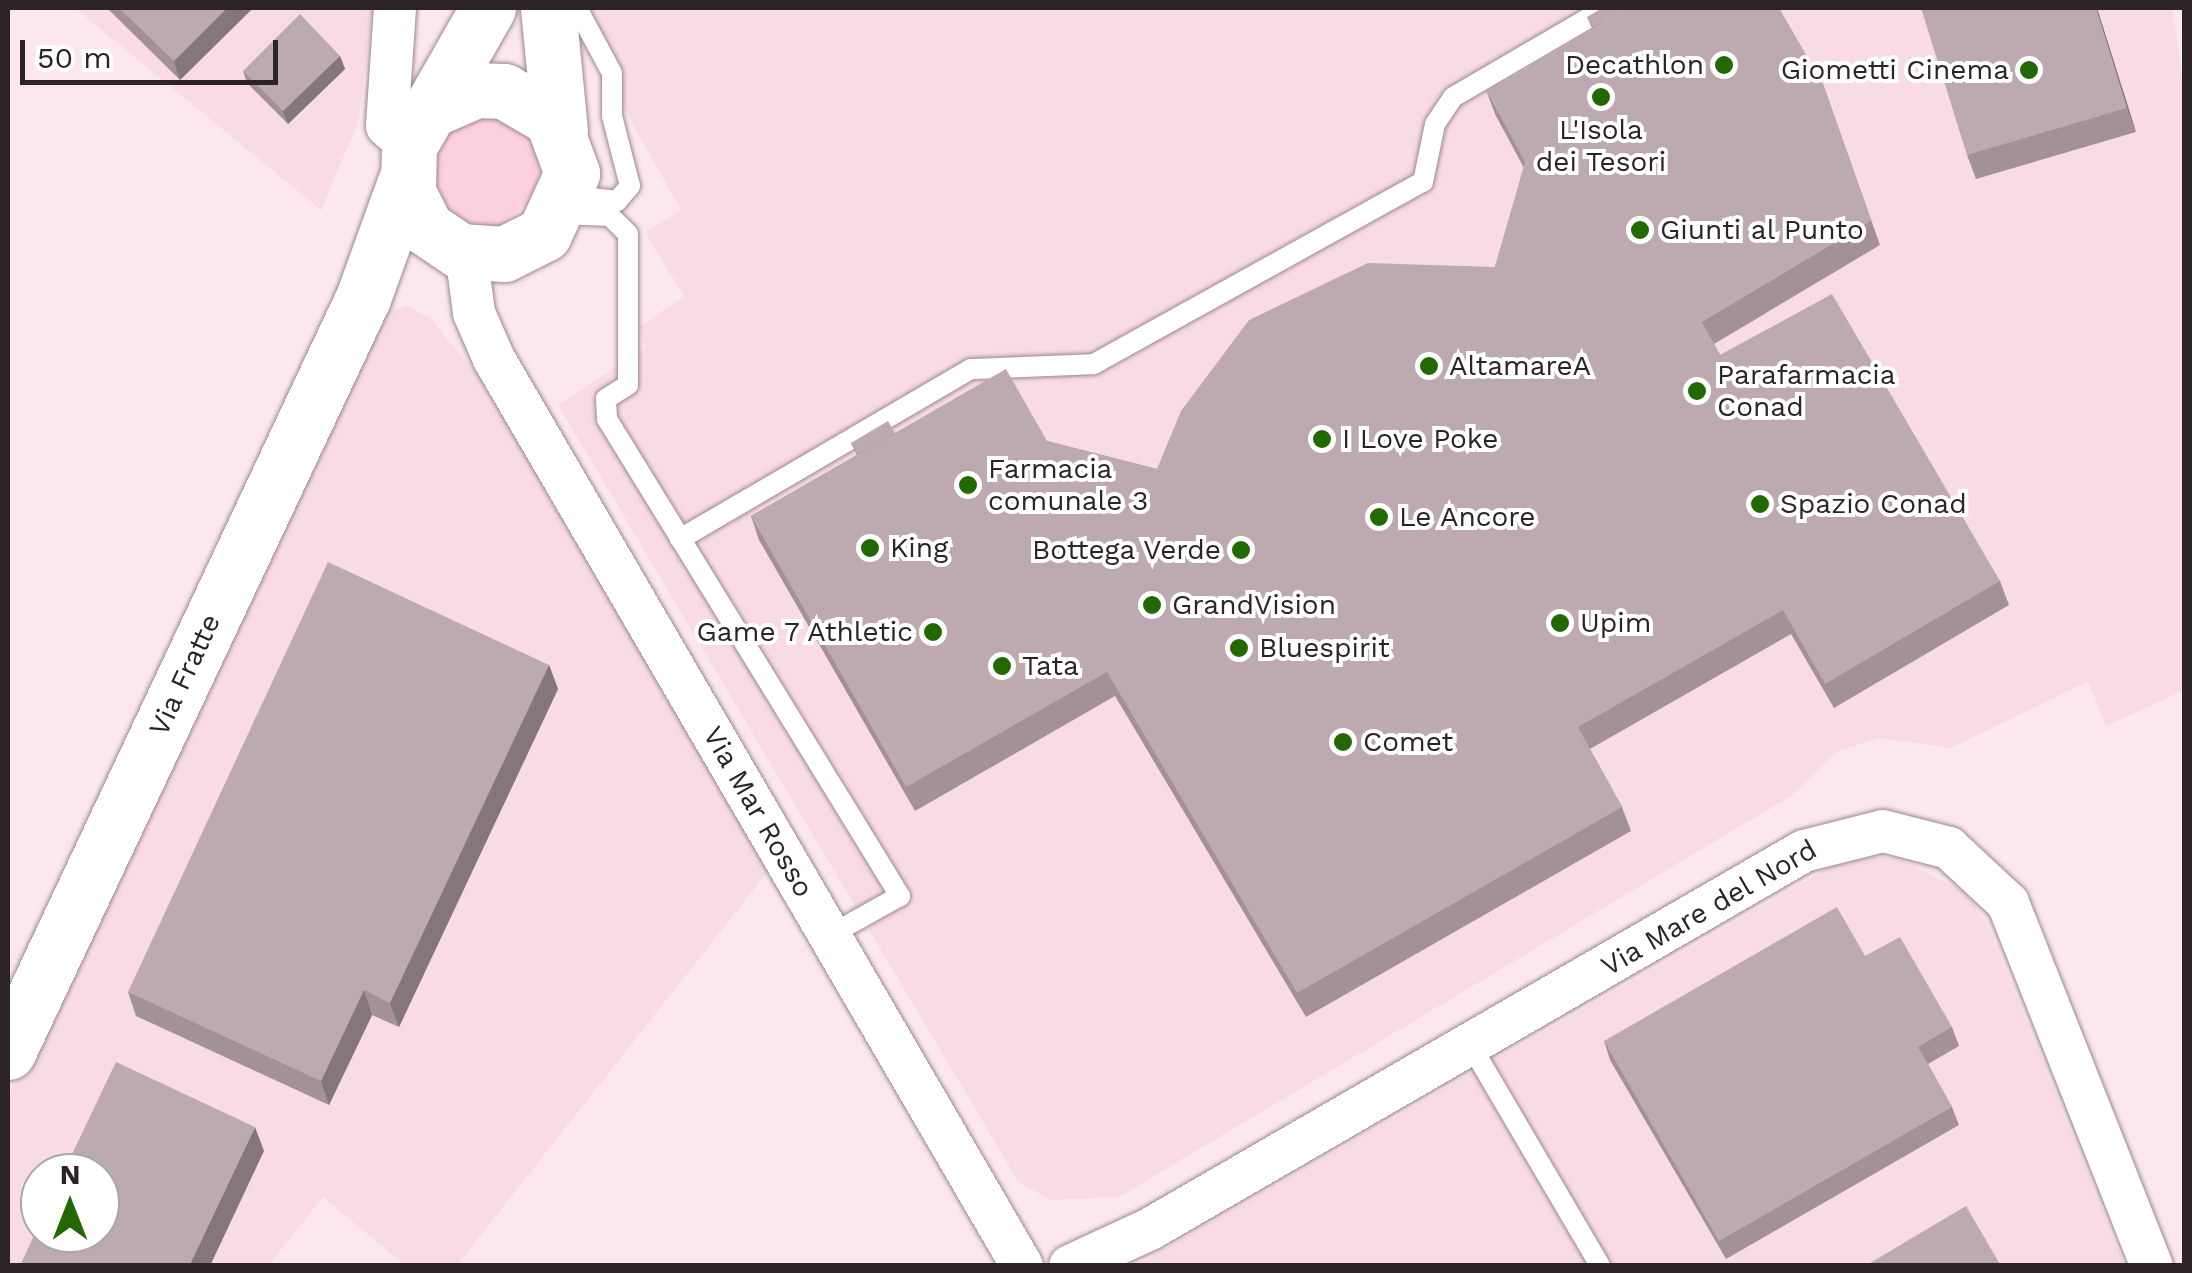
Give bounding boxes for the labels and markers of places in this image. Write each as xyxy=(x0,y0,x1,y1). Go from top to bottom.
place label: Decathlon xyxy=(1565,48,1704,82)
place label: Giometti Cinema xyxy=(1781,53,2009,87)
marker: Decathlon xyxy=(1713,54,1735,76)
marker: Giometti Cinema xyxy=(2018,59,2040,81)
marker: L'Isola dei Tesori xyxy=(1590,86,1612,108)
place label: L'Isola dei Tesori xyxy=(1535,113,1667,179)
place label: Giunti al Punto xyxy=(1660,213,1865,247)
marker: Giunti al Punto xyxy=(1629,219,1651,241)
place label: AltamareA xyxy=(1449,349,1591,383)
marker: AltamareA xyxy=(1418,355,1440,377)
place label: Parafarmacia Conad xyxy=(1717,358,1896,424)
marker: Parafarmacia Conad xyxy=(1686,380,1708,402)
place label: I Love Poke xyxy=(1342,422,1498,456)
marker: I Love Poke xyxy=(1311,428,1333,450)
place label: Farmacia comunale 3 xyxy=(988,452,1148,518)
marker: Farmacia comunale 3 xyxy=(957,474,979,496)
place label: Spazio Conad xyxy=(1780,487,1967,521)
marker: Spazio Conad xyxy=(1749,493,1771,515)
place label: Le Ancore xyxy=(1399,500,1536,534)
marker: Le Ancore xyxy=(1368,506,1390,528)
place label: King xyxy=(890,531,948,565)
place label: Bottega Verde xyxy=(1030,533,1221,567)
marker: King xyxy=(859,537,881,559)
marker: Bottega Verde xyxy=(1230,539,1252,561)
place label: GrandVision xyxy=(1172,588,1336,622)
marker: GrandVision xyxy=(1141,594,1163,616)
place label: Upim xyxy=(1580,606,1651,640)
marker: Upim xyxy=(1549,612,1571,634)
place label: Game 7 Athletic xyxy=(694,615,913,649)
marker: Game 7 Athletic xyxy=(922,621,944,643)
place label: Bluespirit xyxy=(1259,631,1390,665)
marker: Bluespirit xyxy=(1228,637,1250,659)
place label: Tata xyxy=(1022,649,1079,683)
marker: Tata xyxy=(991,655,1013,677)
place label: Comet xyxy=(1363,725,1453,759)
marker: Comet xyxy=(1332,731,1354,753)

